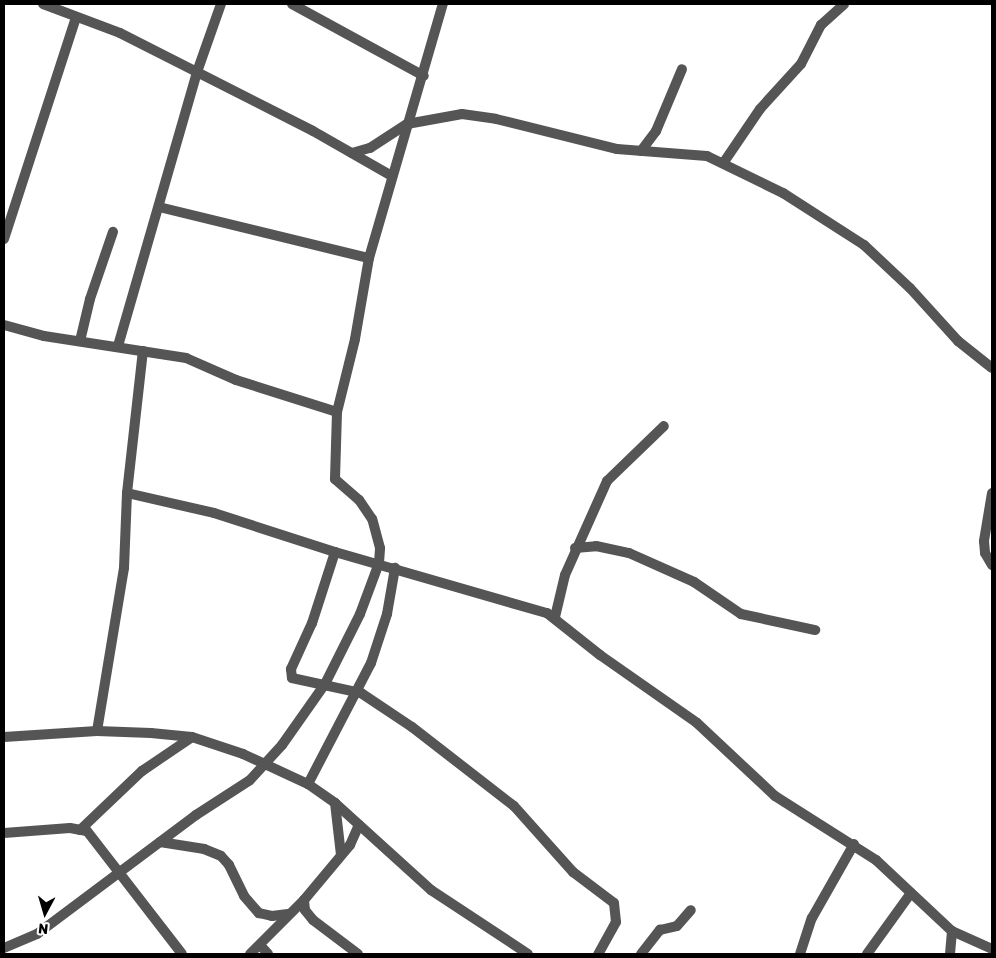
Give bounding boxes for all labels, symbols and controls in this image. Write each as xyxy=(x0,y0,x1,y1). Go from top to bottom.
north arrow xyxy=(20,888,70,938)
text: N xyxy=(37,919,49,937)

